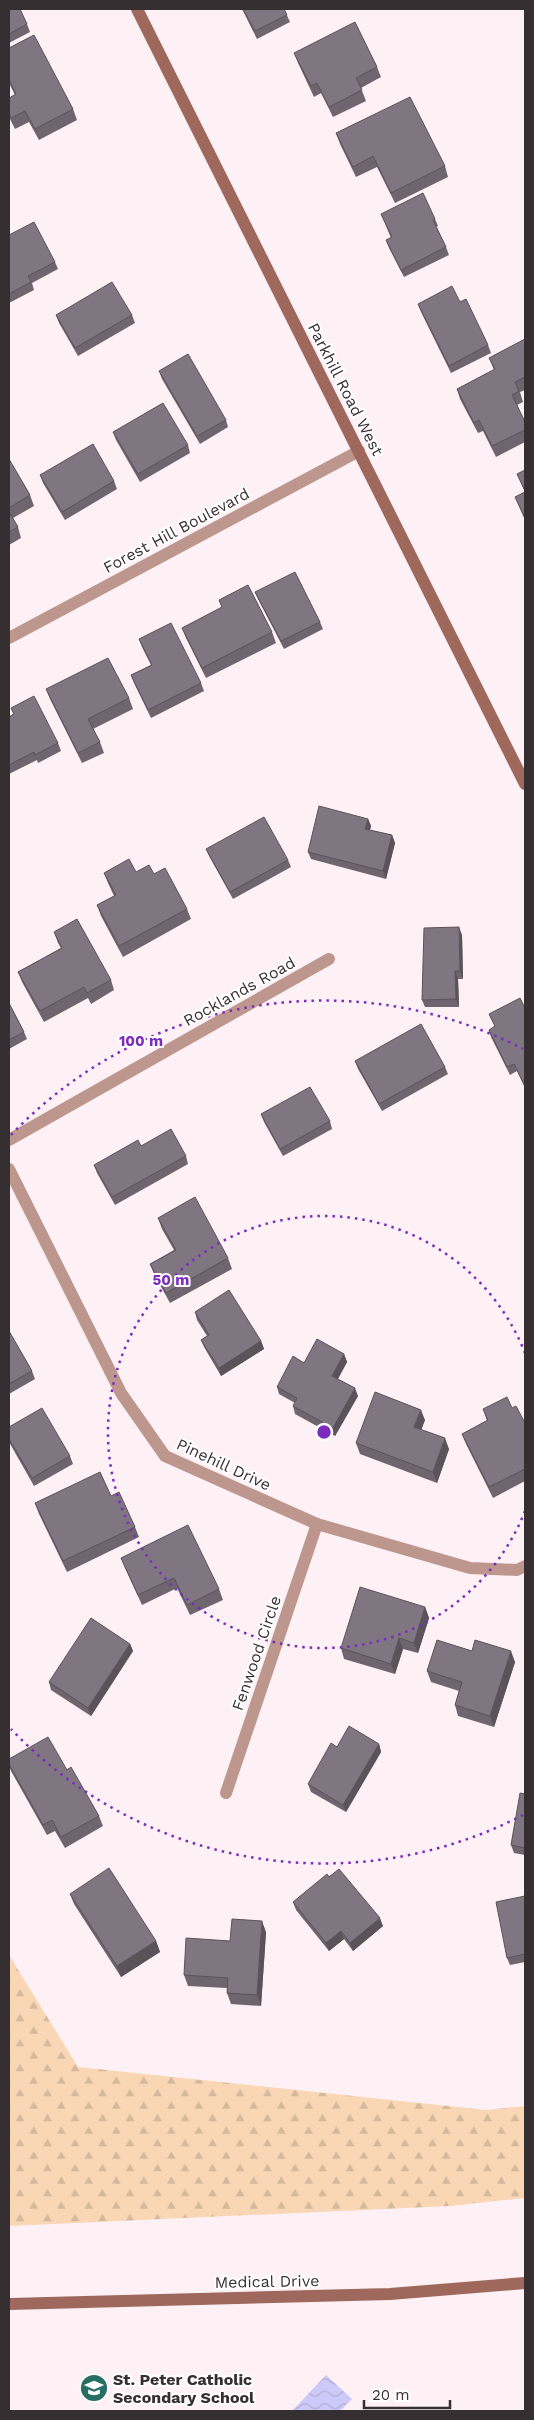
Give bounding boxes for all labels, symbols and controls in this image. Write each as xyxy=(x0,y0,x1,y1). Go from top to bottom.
street label: Parkhill Road West xyxy=(304,320,387,459)
street label: Forest Hill Boulevard xyxy=(100,484,252,577)
street label: Rocklands Road xyxy=(180,953,298,1030)
text: 100 m xyxy=(119,1032,163,1050)
text: 50 m xyxy=(153,1271,189,1289)
centre of rings xyxy=(315,1423,333,1441)
street label: Pinehill Drive xyxy=(174,1434,274,1495)
street label: Fenwood Circle xyxy=(228,1593,285,1713)
street label: Medical Drive xyxy=(215,2271,319,2292)
place label: St. Peter Catholic Secondary School xyxy=(113,2370,255,2407)
school or university icon: St. Peter Catholic Secondary School xyxy=(79,2373,109,2403)
scale bar xyxy=(364,2378,450,2410)
text: 20 m xyxy=(372,2386,410,2404)

